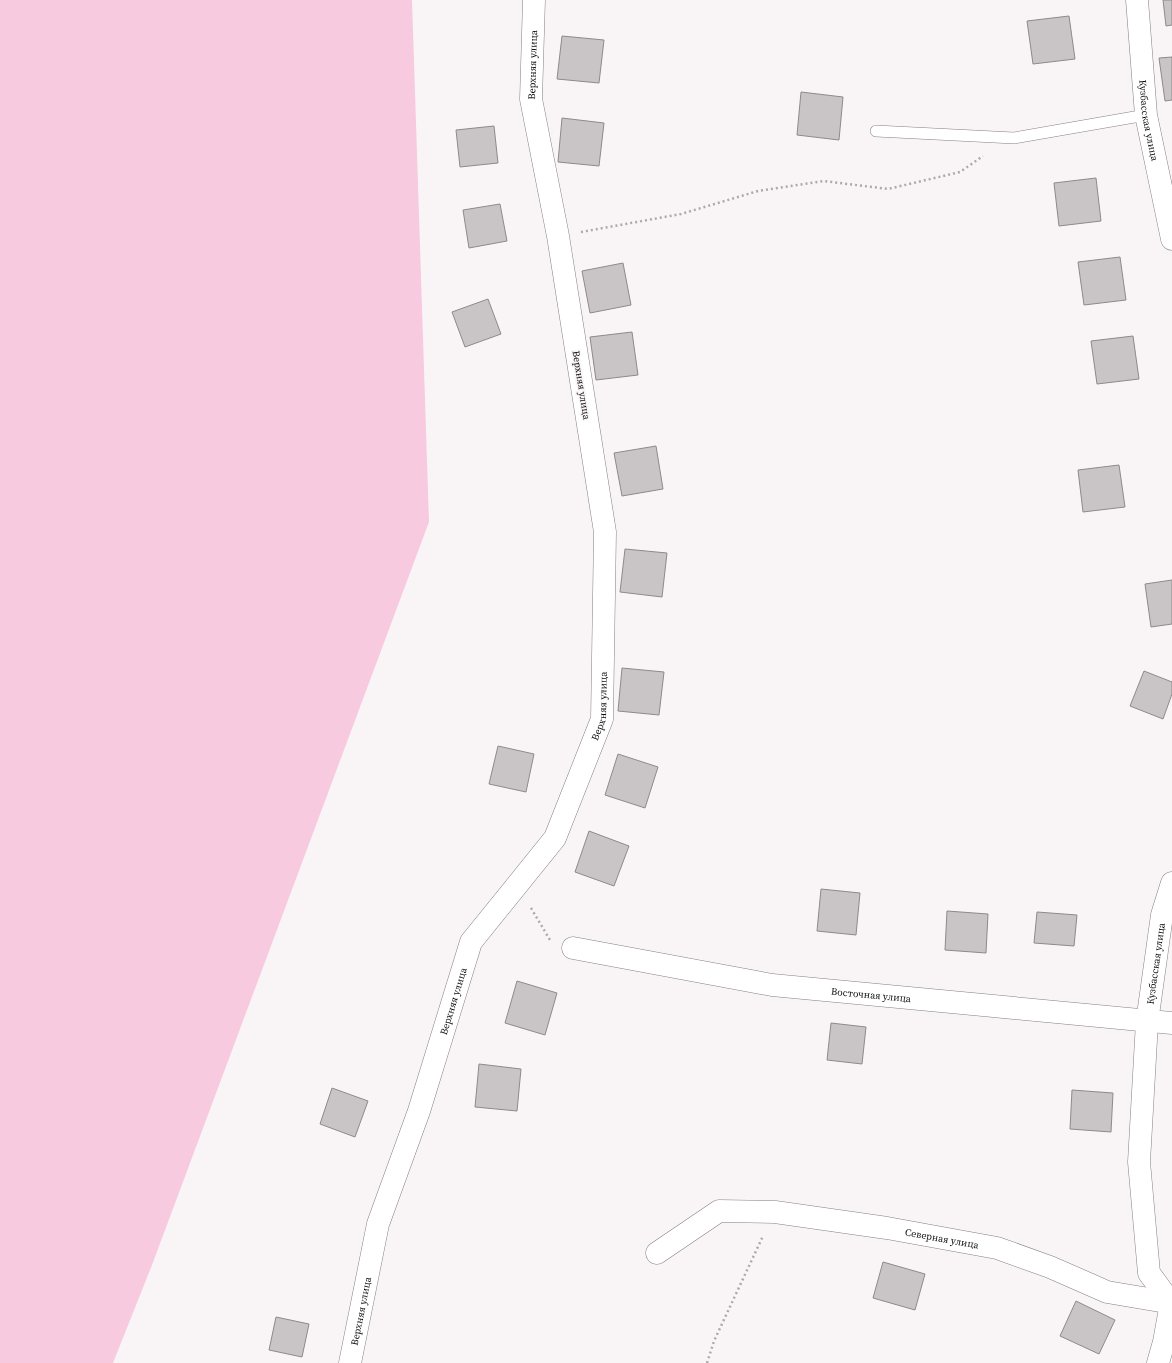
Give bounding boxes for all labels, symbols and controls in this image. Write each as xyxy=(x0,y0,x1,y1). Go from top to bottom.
street label: Верхняя улица xyxy=(525,29,540,100)
street label: Кузбасская улица xyxy=(1136,79,1162,163)
street label: Верхняя улица xyxy=(570,350,594,421)
street label: Верхняя улица xyxy=(588,671,610,742)
street label: Кузбасская улица xyxy=(1144,921,1168,1005)
street label: Верхняя улица xyxy=(437,965,470,1036)
street label: Восточная улица xyxy=(831,985,913,1005)
street label: Северная улица xyxy=(904,1225,981,1252)
street label: Верхняя улица xyxy=(348,1275,374,1347)

